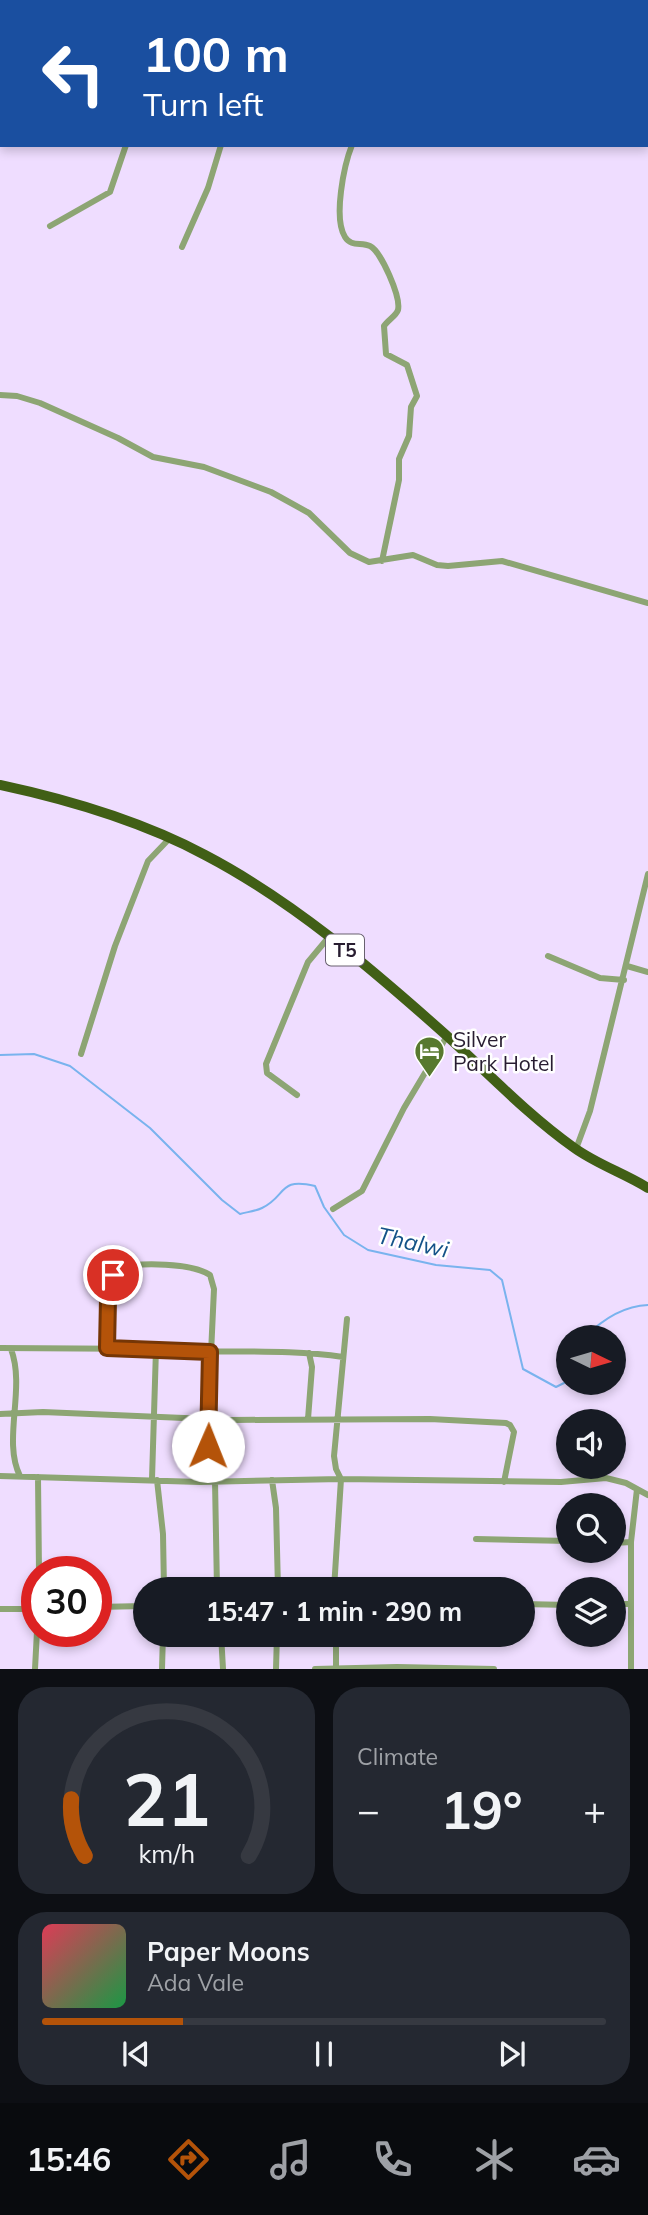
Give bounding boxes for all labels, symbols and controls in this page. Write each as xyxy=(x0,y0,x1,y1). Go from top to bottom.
text: 100 m xyxy=(143,23,289,84)
icon: left xyxy=(28,28,119,119)
text: Turn left xyxy=(143,84,263,124)
road number: T5 xyxy=(326,934,364,966)
place label: Silver Park Hotel xyxy=(453,1026,554,1076)
hotel icon: Silver Park Hotel xyxy=(413,1034,447,1078)
water label: Thalwi xyxy=(375,1220,452,1264)
pin xyxy=(83,1245,143,1305)
icon: arrive xyxy=(94,1256,132,1294)
north arrow xyxy=(556,1325,626,1395)
map controls xyxy=(556,1325,626,1647)
position arrow xyxy=(171,1409,245,1483)
button: sound xyxy=(556,1409,626,1479)
button: search xyxy=(556,1493,626,1563)
speed limit sign: 30 xyxy=(21,1556,112,1647)
button: layers xyxy=(556,1577,626,1647)
text: 15:47 · 1 min · 290 m xyxy=(206,1595,462,1628)
text: Climate xyxy=(357,1742,438,1771)
text: 21 xyxy=(123,1754,210,1845)
text: 19° xyxy=(440,1777,523,1842)
text: − xyxy=(357,1786,380,1834)
text: + xyxy=(583,1786,606,1834)
text: km/h xyxy=(138,1838,195,1869)
text: Paper Moons xyxy=(147,1935,310,1968)
text: Ada Vale xyxy=(147,1968,244,1997)
icon: previous xyxy=(117,2035,155,2073)
icon: pause xyxy=(305,2035,343,2073)
icon: next xyxy=(493,2035,531,2073)
icon: directions xyxy=(164,2135,213,2184)
icon: music xyxy=(266,2135,315,2184)
icon: phone xyxy=(368,2135,417,2184)
icon: climate xyxy=(470,2135,519,2184)
icon: car xyxy=(572,2135,621,2184)
text: 15:46 xyxy=(27,2139,111,2179)

